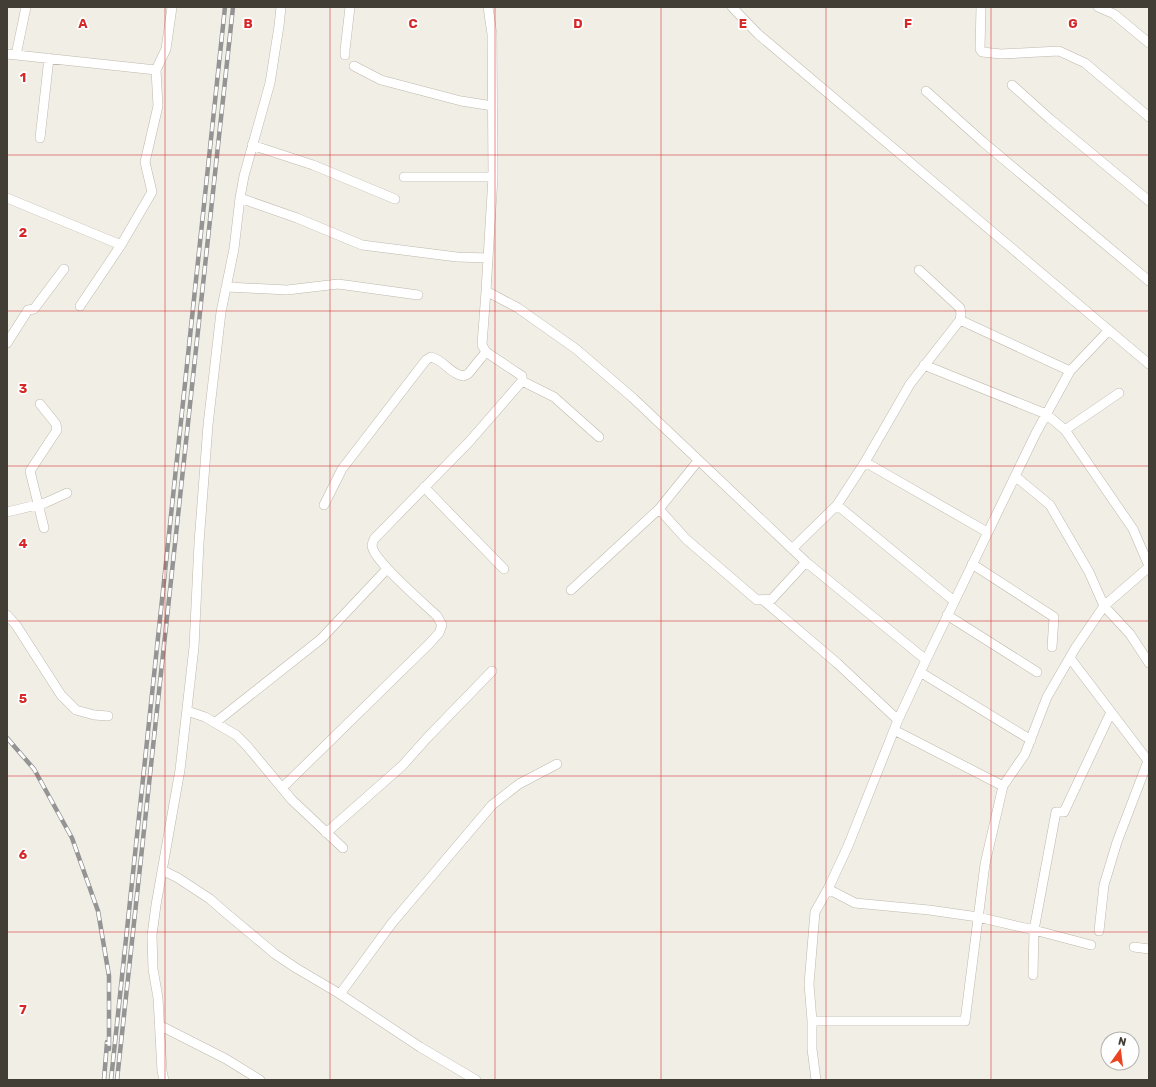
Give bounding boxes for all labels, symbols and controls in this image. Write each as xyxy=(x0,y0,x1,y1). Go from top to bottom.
text: A xyxy=(78,16,88,31)
text: B xyxy=(243,16,253,31)
text: C xyxy=(408,16,418,31)
text: D xyxy=(573,16,583,31)
text: E xyxy=(739,16,747,31)
text: F xyxy=(904,16,912,31)
text: G xyxy=(1068,16,1078,31)
text: 1 xyxy=(20,70,26,85)
text: 2 xyxy=(19,225,27,240)
text: 3 xyxy=(19,381,28,396)
text: 4 xyxy=(19,536,28,551)
text: 5 xyxy=(19,691,27,706)
text: 6 xyxy=(19,847,28,862)
text: 7 xyxy=(19,1002,27,1017)
north arrow xyxy=(1100,1031,1140,1071)
text: N xyxy=(1117,1035,1128,1049)

